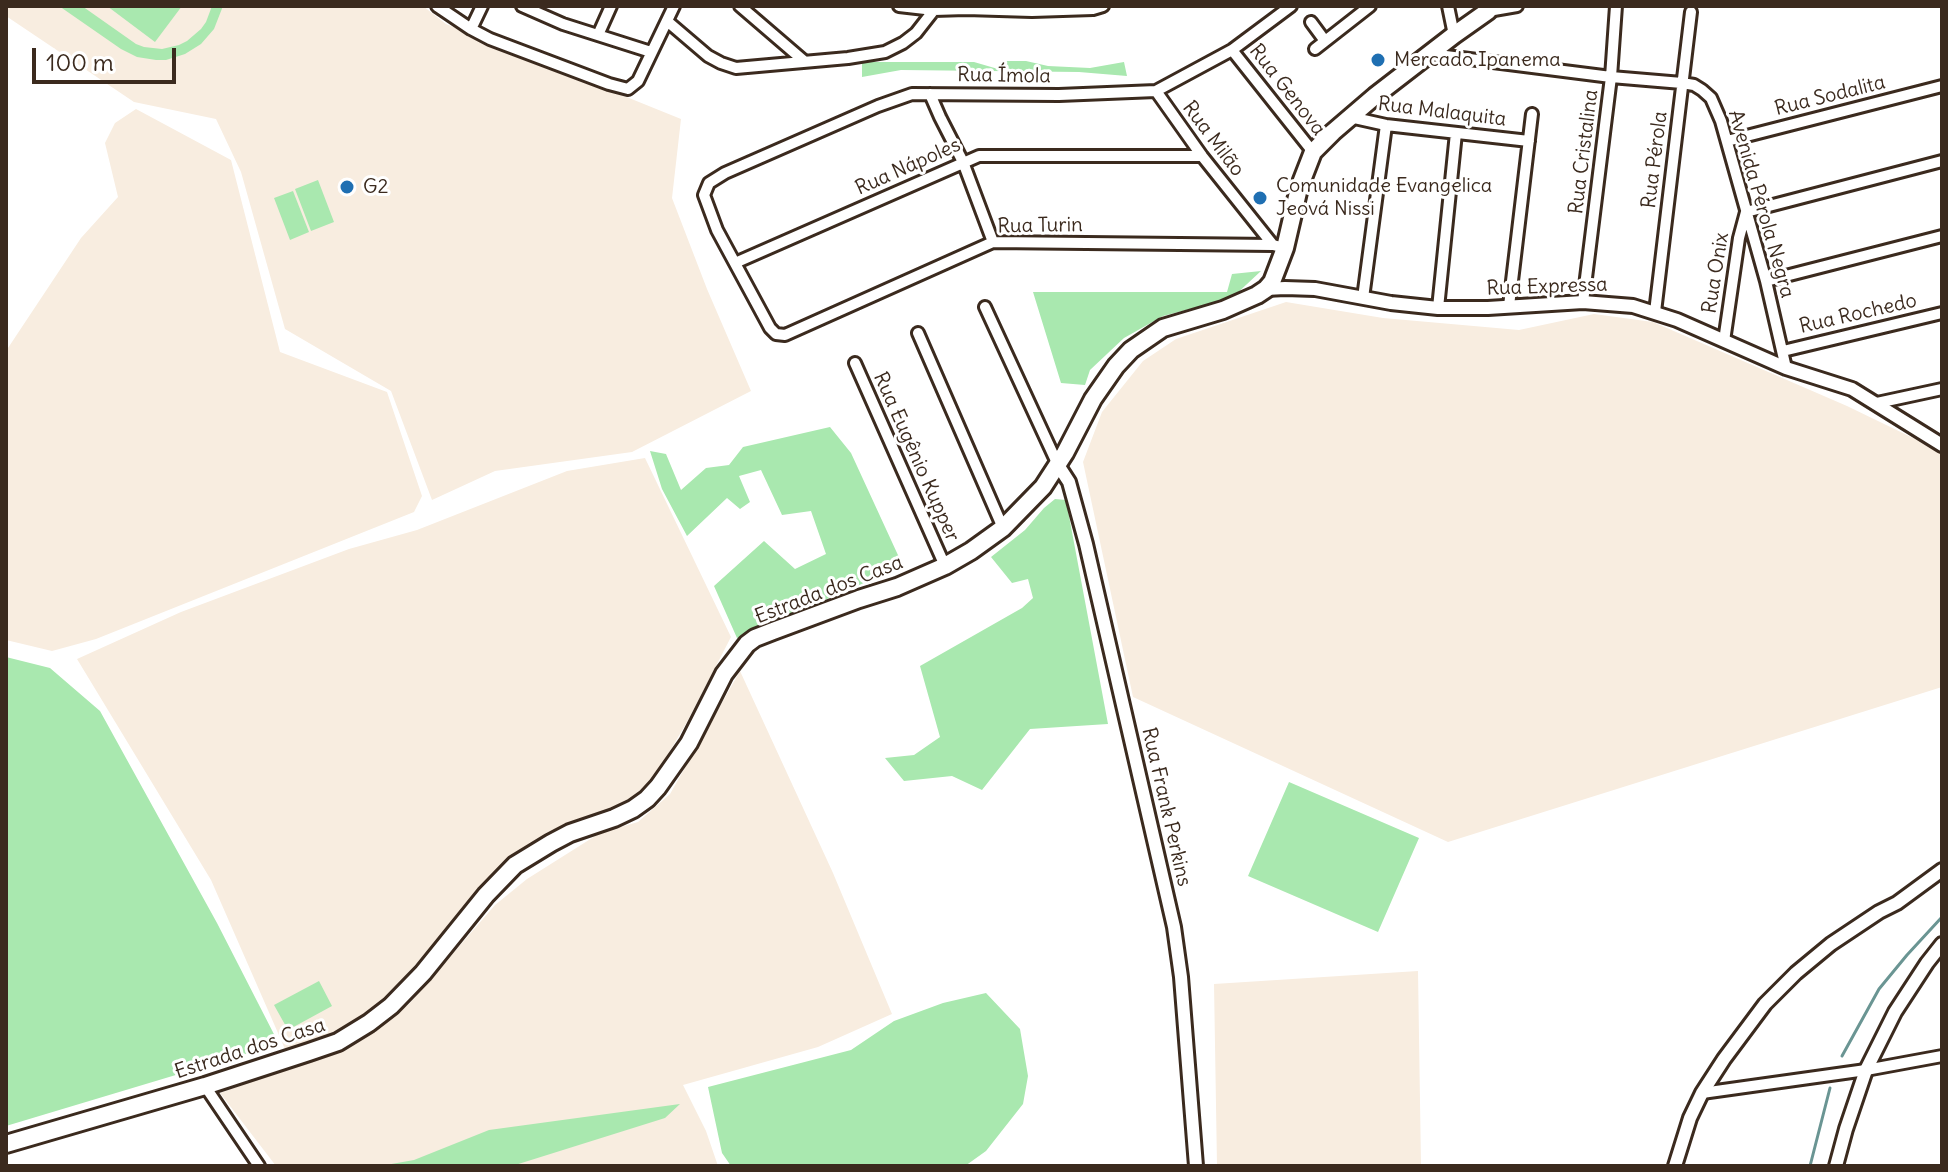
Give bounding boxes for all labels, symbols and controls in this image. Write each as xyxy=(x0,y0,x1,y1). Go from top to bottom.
scale bar xyxy=(36,32,180,82)
street label: Rua Genova xyxy=(1244,39,1330,141)
text: 100 m xyxy=(46,47,114,77)
place label: Mercado Ipanema xyxy=(1394,48,1561,72)
marker: Mercado Ipanema xyxy=(1369,51,1387,69)
street label: Rua Ímola xyxy=(957,63,1051,89)
street label: Rua Sodalita xyxy=(1772,71,1888,121)
street label: Rua Cristalina xyxy=(1564,88,1604,216)
street label: Rua Malaquita xyxy=(1376,92,1508,132)
street label: Rua Milão xyxy=(1177,97,1249,181)
street label: Avenida Pérola Negra xyxy=(1723,107,1799,301)
street label: Rua Pérola xyxy=(1637,110,1673,210)
street label: Rua Nápoles xyxy=(852,133,964,201)
place label: Comunidade Evangelica Jeová Nissi xyxy=(1276,174,1492,221)
place label: G2 xyxy=(363,175,388,199)
marker: G2 xyxy=(338,178,356,196)
marker: Comunidade Evangelica Jeová Nissi xyxy=(1251,189,1269,207)
street label: Rua Turin xyxy=(997,213,1083,239)
street label: Rua Onix xyxy=(1698,231,1734,315)
street label: Rua Expressa xyxy=(1486,273,1608,301)
street label: Rua Rochedo xyxy=(1797,289,1919,339)
street label: Rua Eugênio Kupper xyxy=(868,369,964,545)
street label: Estrada dos Casa xyxy=(752,551,906,629)
street label: Rua Frank Perkins xyxy=(1136,725,1196,889)
street label: Estrada dos Casa xyxy=(172,1013,328,1085)

